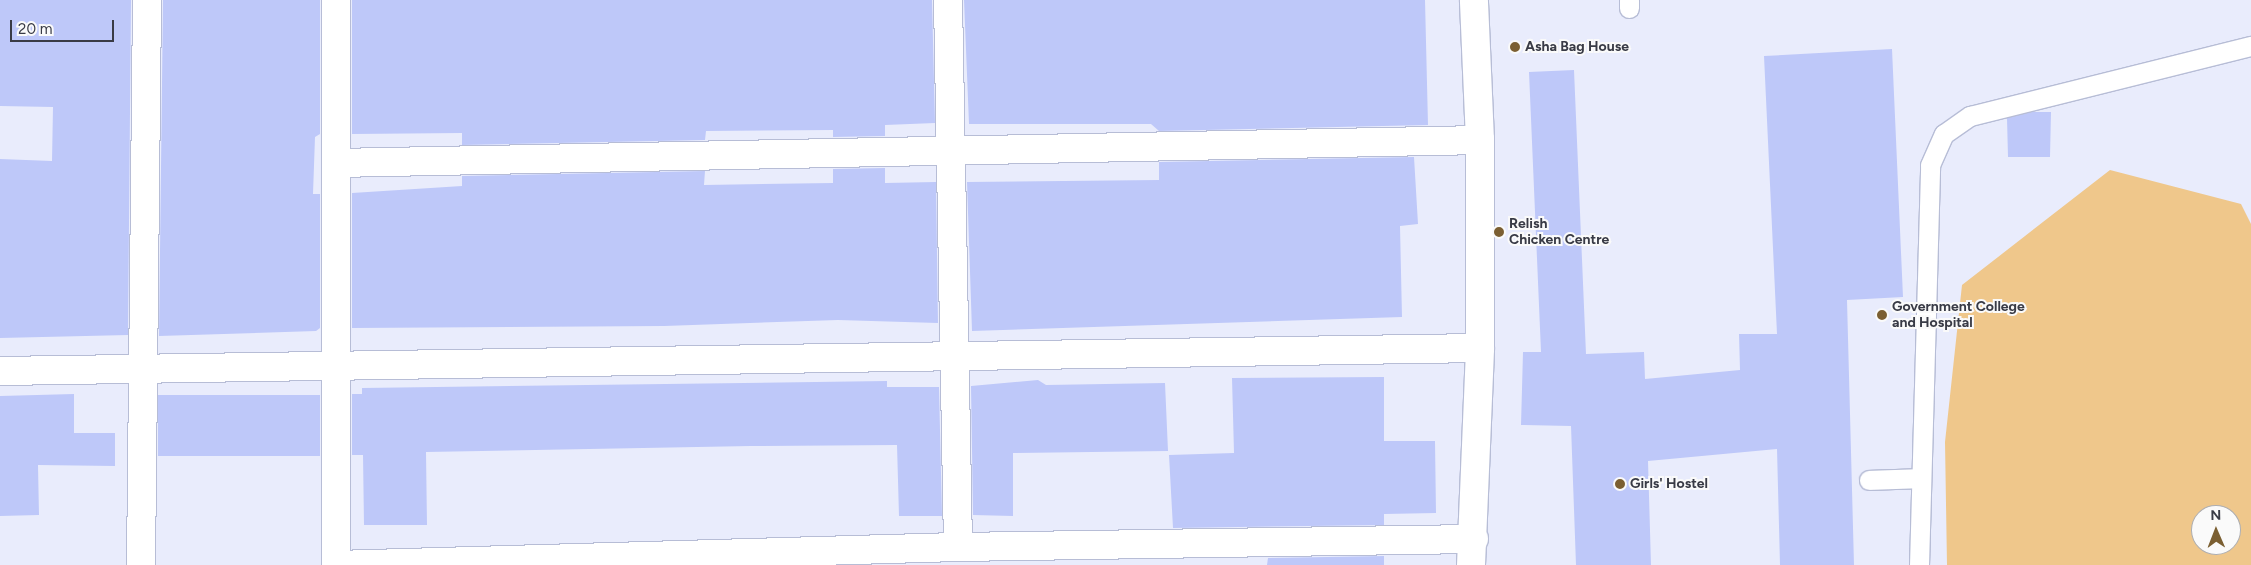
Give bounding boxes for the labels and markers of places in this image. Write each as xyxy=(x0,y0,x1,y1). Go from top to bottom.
place label: Asha Bag House xyxy=(1525,39,1629,55)
marker: Asha Bag House xyxy=(1509,41,1521,53)
place label: Relish Chicken Centre xyxy=(1509,216,1609,248)
marker: Relish Chicken Centre xyxy=(1493,226,1505,238)
place label: Government College and Hospital xyxy=(1892,299,2025,332)
marker: Government College and Hospital xyxy=(1876,309,1888,321)
place label: Girls' Hostel xyxy=(1630,476,1708,492)
marker: Girls' Hostel xyxy=(1614,478,1626,490)

